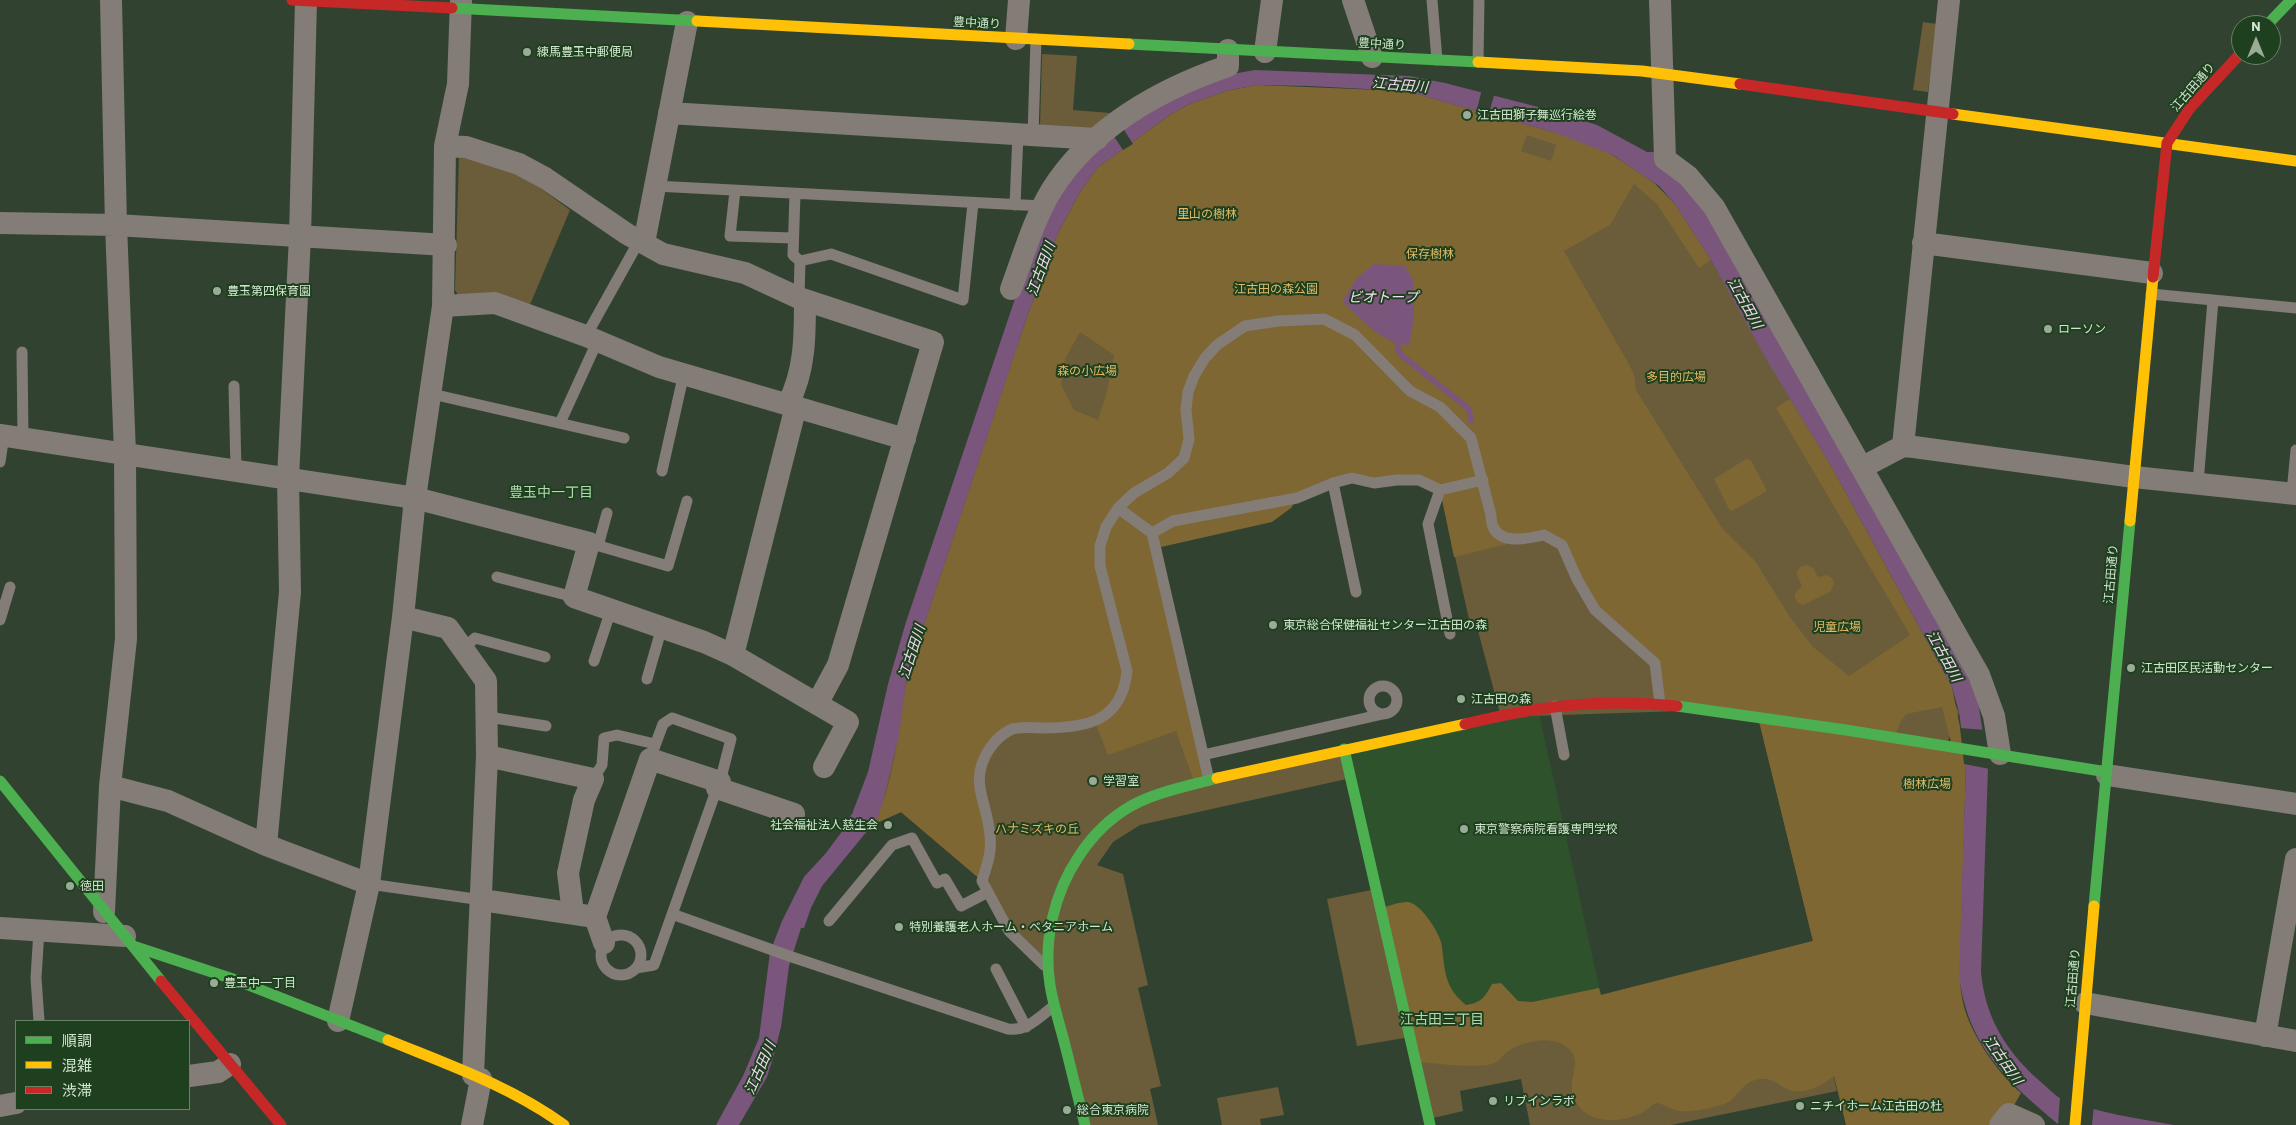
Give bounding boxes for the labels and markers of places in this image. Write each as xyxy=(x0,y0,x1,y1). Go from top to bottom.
place label: 練馬豊玉中郵便局 xyxy=(537,45,633,59)
marker: 練馬豊玉中郵便局 xyxy=(521,46,533,58)
place label: 江古田獅子舞巡行絵巻 xyxy=(1477,108,1597,122)
marker: 江古田獅子舞巡行絵巻 xyxy=(1461,109,1473,121)
place label: 豊玉第四保育園 xyxy=(227,284,311,298)
marker: 豊玉第四保育園 xyxy=(211,285,223,297)
place label: ローソン xyxy=(2058,322,2106,336)
marker: ローソン xyxy=(2042,323,2054,335)
place label: 東京総合保健福祉センター江古田の森 xyxy=(1283,618,1487,632)
marker: 東京総合保健福祉センター江古田の森 xyxy=(1267,619,1279,631)
place label: 江古田区民活動センター xyxy=(2141,661,2273,675)
marker: 江古田区民活動センター xyxy=(2125,662,2137,674)
place label: 江古田の森 xyxy=(1471,692,1531,706)
marker: 江古田の森 xyxy=(1455,693,1467,705)
place label: 学習室 xyxy=(1103,774,1139,788)
marker: 学習室 xyxy=(1087,775,1099,787)
place label: 社会福祉法人慈生会 xyxy=(770,818,878,832)
marker: 社会福祉法人慈生会 xyxy=(882,819,894,831)
place label: 東京警察病院看護専門学校 xyxy=(1474,822,1618,836)
marker: 東京警察病院看護専門学校 xyxy=(1458,823,1470,835)
place label: 徳田 xyxy=(80,879,104,893)
marker: 徳田 xyxy=(64,880,76,892)
place label: 特別養護老人ホーム・ベタニアホーム xyxy=(909,920,1113,934)
marker: 特別養護老人ホーム・ベタニアホーム xyxy=(893,921,905,933)
place label: 豊玉中一丁目 xyxy=(224,976,296,990)
marker: 豊玉中一丁目 xyxy=(208,977,220,989)
place label: リブインラボ xyxy=(1503,1094,1575,1108)
marker: リブインラボ xyxy=(1487,1095,1499,1107)
place label: ニチイホーム江古田の杜 xyxy=(1810,1099,1942,1113)
marker: ニチイホーム江古田の杜 xyxy=(1794,1100,1806,1112)
place label: 総合東京病院 xyxy=(1077,1103,1149,1117)
marker: 総合東京病院 xyxy=(1061,1104,1073,1116)

